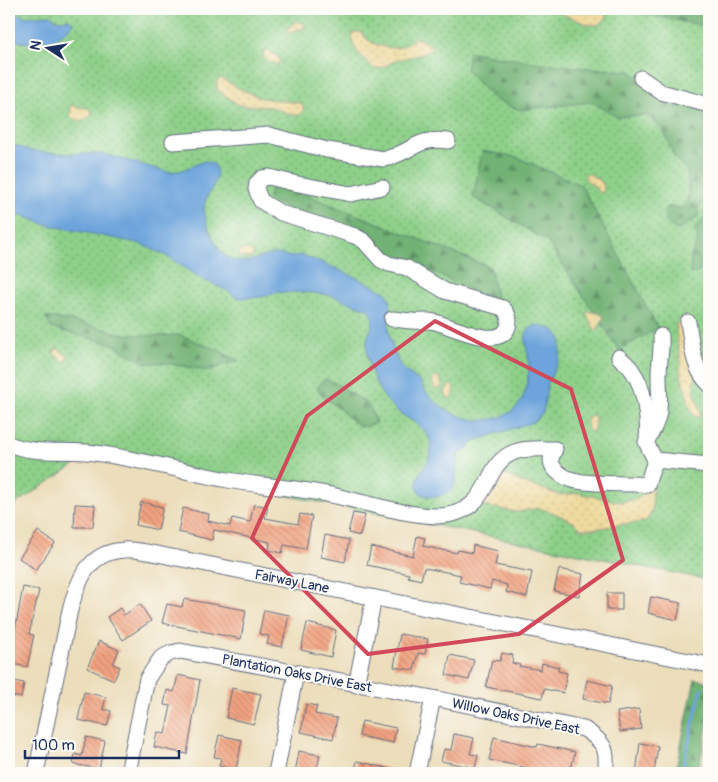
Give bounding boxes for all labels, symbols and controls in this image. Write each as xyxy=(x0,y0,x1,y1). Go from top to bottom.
north arrow xyxy=(22,22,72,72)
text: N xyxy=(26,39,45,52)
street label: Fairway Lane xyxy=(253,566,331,597)
street label: Plantation Oaks Drive East xyxy=(221,651,374,696)
street label: Willow Oaks Drive East xyxy=(450,695,582,738)
scale bar xyxy=(25,727,179,759)
text: 100 m xyxy=(32,736,75,755)

